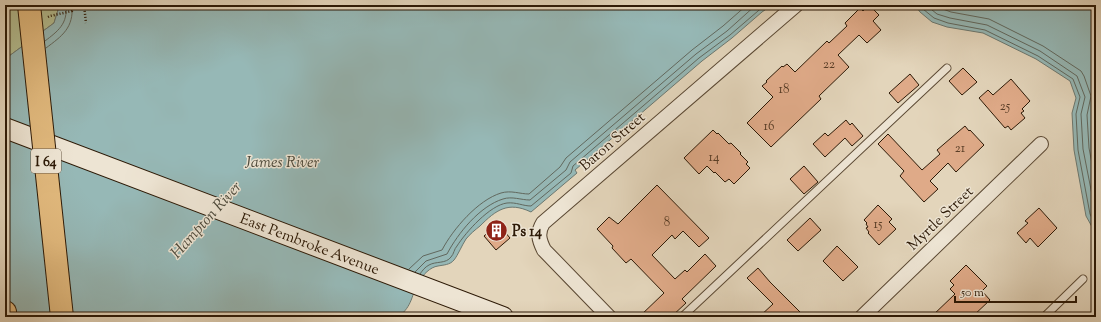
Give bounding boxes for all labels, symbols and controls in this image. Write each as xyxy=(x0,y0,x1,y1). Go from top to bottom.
house number: 22 xyxy=(823,56,835,74)
house number: 18 xyxy=(779,81,789,99)
house number: 25 xyxy=(1000,98,1011,116)
street label: Baron Street xyxy=(576,108,650,177)
house number: 16 xyxy=(764,118,774,136)
house number: 21 xyxy=(955,140,966,158)
road number: I 64 xyxy=(31,149,61,173)
house number: 14 xyxy=(709,149,720,167)
water label: James River xyxy=(244,152,319,175)
water label: Hampton River xyxy=(166,177,248,264)
street label: Myrtle Street xyxy=(903,182,979,256)
street label: East Pembroke Avenue xyxy=(237,209,382,281)
house number: 8 xyxy=(664,214,670,232)
house number: 15 xyxy=(874,216,883,234)
building icon: Ps 14 xyxy=(484,218,510,244)
place label: Ps 14 xyxy=(512,222,542,243)
scale bar xyxy=(955,278,1076,304)
text: 50 m xyxy=(960,284,984,302)

